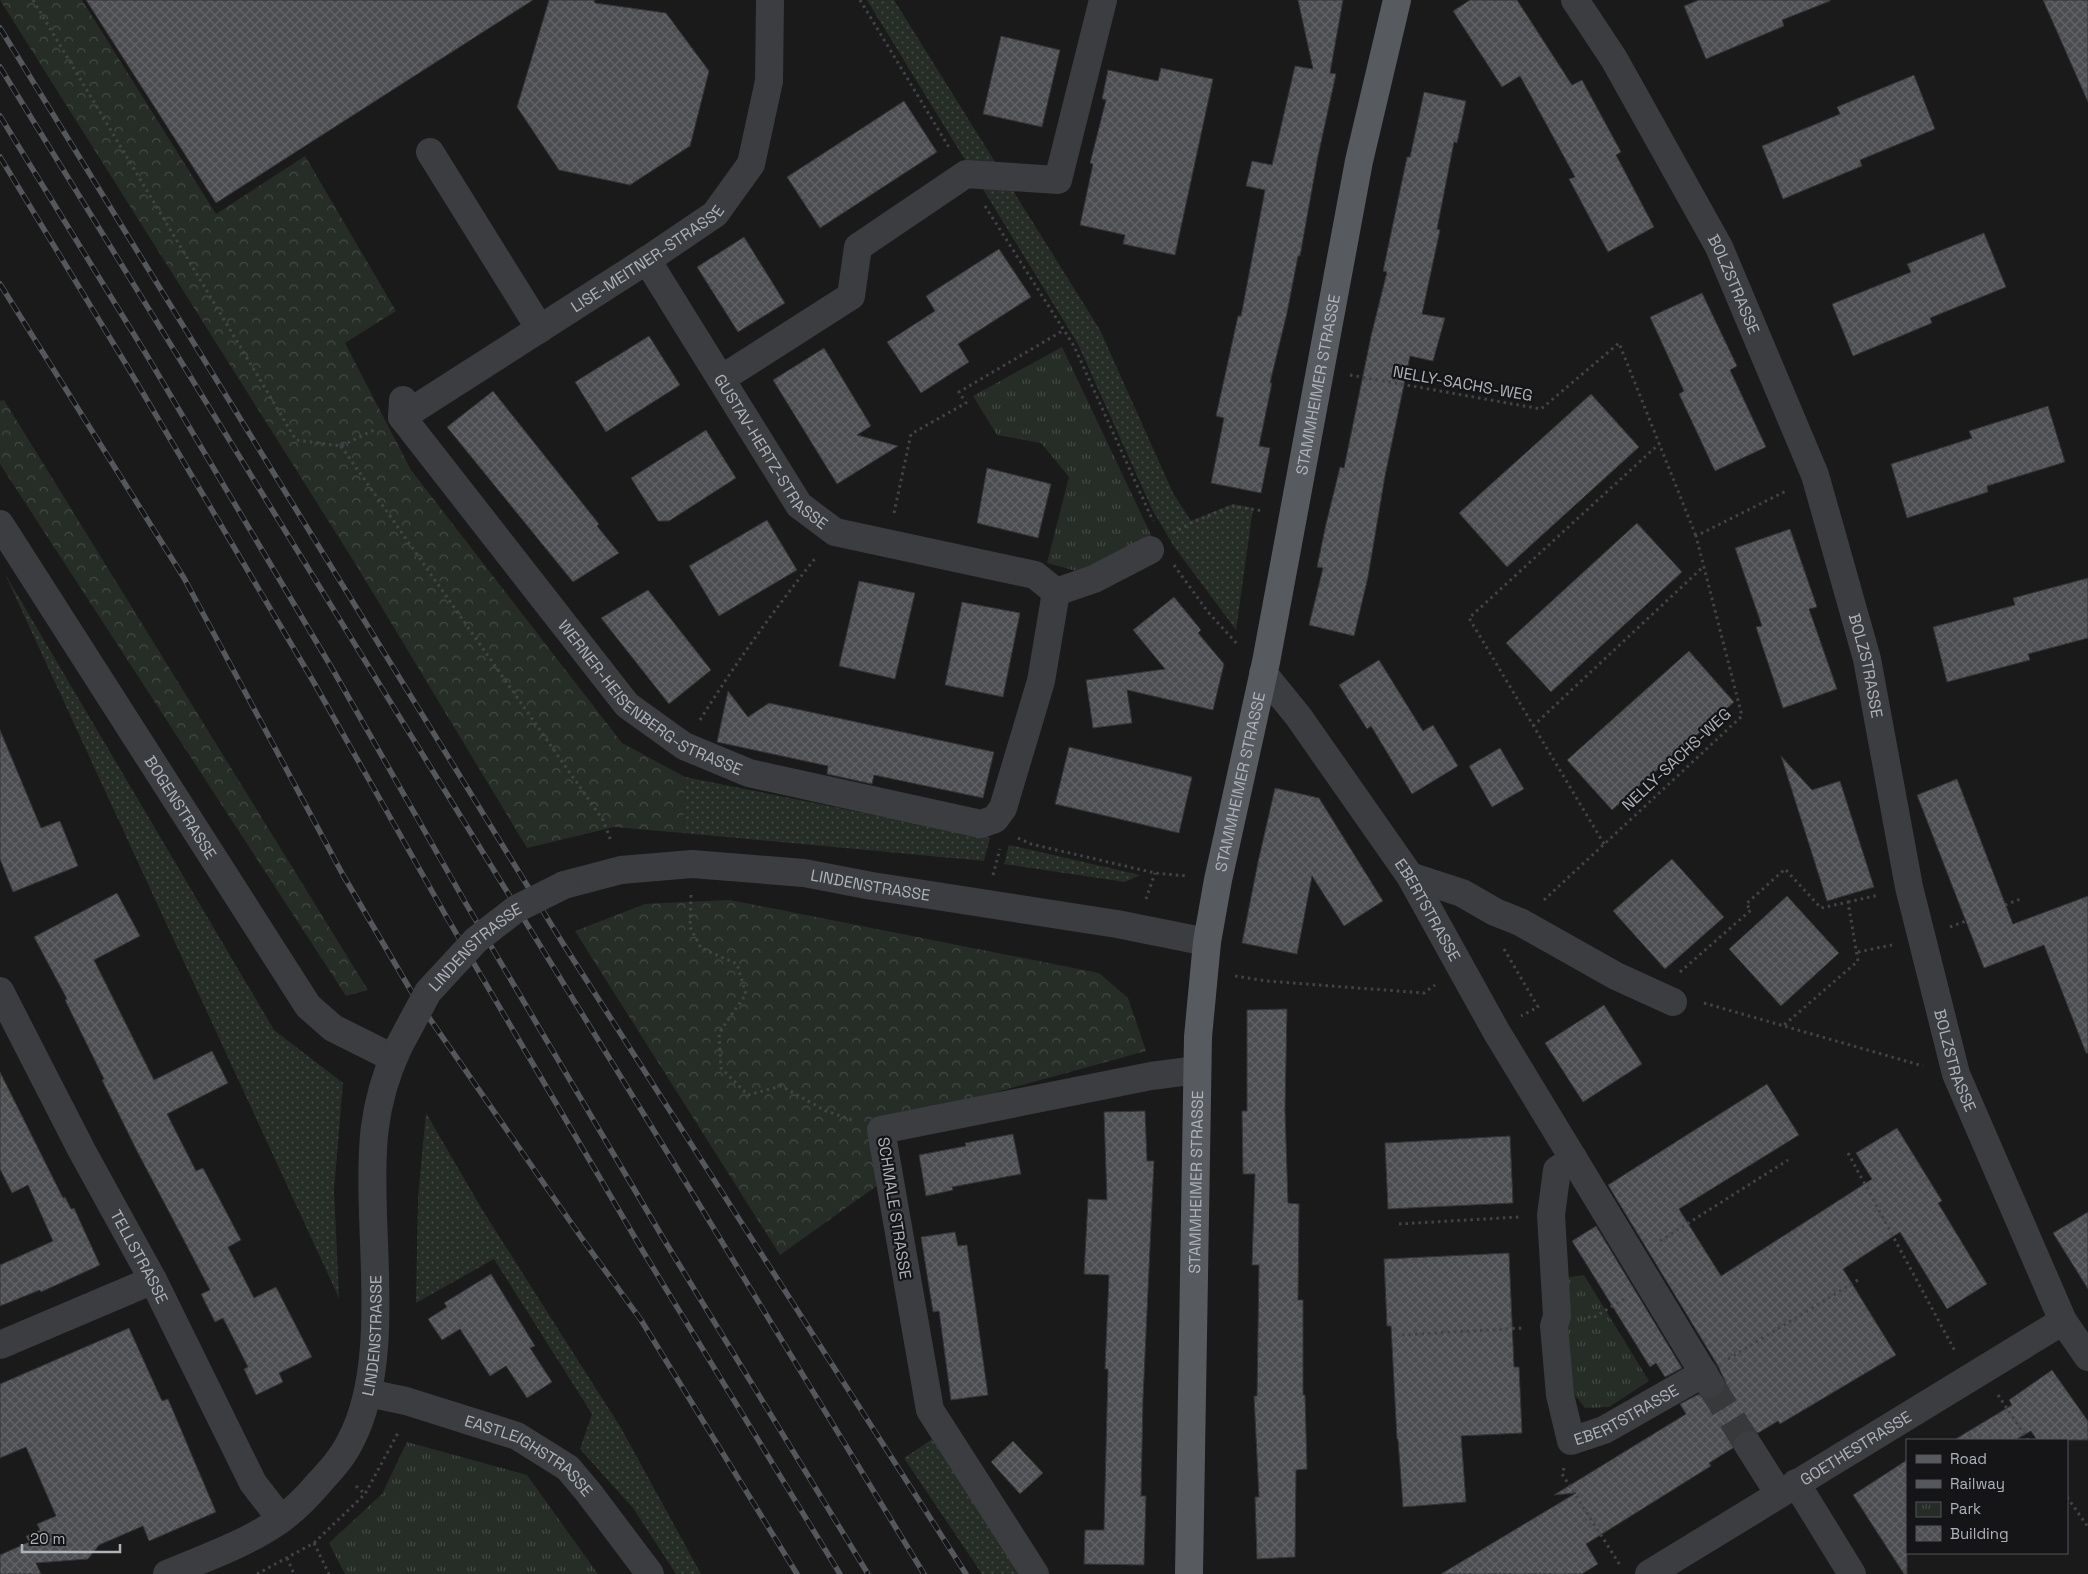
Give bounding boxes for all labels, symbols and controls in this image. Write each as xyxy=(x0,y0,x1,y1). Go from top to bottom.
street label: LISE-MEITNER-STRASSE xyxy=(567,201,729,317)
street label: BOLZSTRASSE xyxy=(1703,230,1764,337)
street label: STAMMHEIMER STRASSE xyxy=(1291,292,1345,477)
street label: NELLY-SACHS-WEG xyxy=(1391,361,1534,406)
street label: GUSTAV-HERTZ-STRASSE xyxy=(709,370,832,534)
street label: BOLZSTRASSE xyxy=(1844,611,1888,720)
street label: WERNER-HEISENBERG-STRASSE xyxy=(553,616,745,780)
street label: STAMMHEIMER STRASSE xyxy=(1210,690,1270,874)
street label: NELLY-SACHS-WEG xyxy=(1617,703,1735,815)
street label: BOGENSTRASSE xyxy=(140,752,221,863)
street label: EBERTSTRASSE xyxy=(1390,854,1465,965)
street label: LINDENSTRASSE xyxy=(809,864,932,906)
street label: LINDENSTRASSE xyxy=(424,898,525,996)
street label: BOLZSTRASSE xyxy=(1929,1007,1981,1115)
street label: STAMMHEIMER STRASSE xyxy=(1184,1090,1208,1274)
street label: SCHMALE STRASSE xyxy=(873,1135,916,1281)
street label: TELLSTRASSE xyxy=(105,1206,173,1307)
street label: LINDENSTRASSE xyxy=(357,1275,387,1398)
street label: EBERTSTRASSE xyxy=(1571,1380,1682,1450)
street label: GOETHESTRASSE xyxy=(1796,1406,1915,1490)
street label: EASTLEIGHSTRASSE xyxy=(462,1410,597,1501)
legend xyxy=(1906,1439,2068,1554)
text: Road xyxy=(1950,1449,1987,1468)
text: Railway xyxy=(1950,1474,2005,1493)
text: Park xyxy=(1950,1499,1981,1518)
scale bar xyxy=(22,1522,120,1554)
text: Building xyxy=(1950,1524,2009,1543)
text: 20 m xyxy=(30,1529,65,1548)

